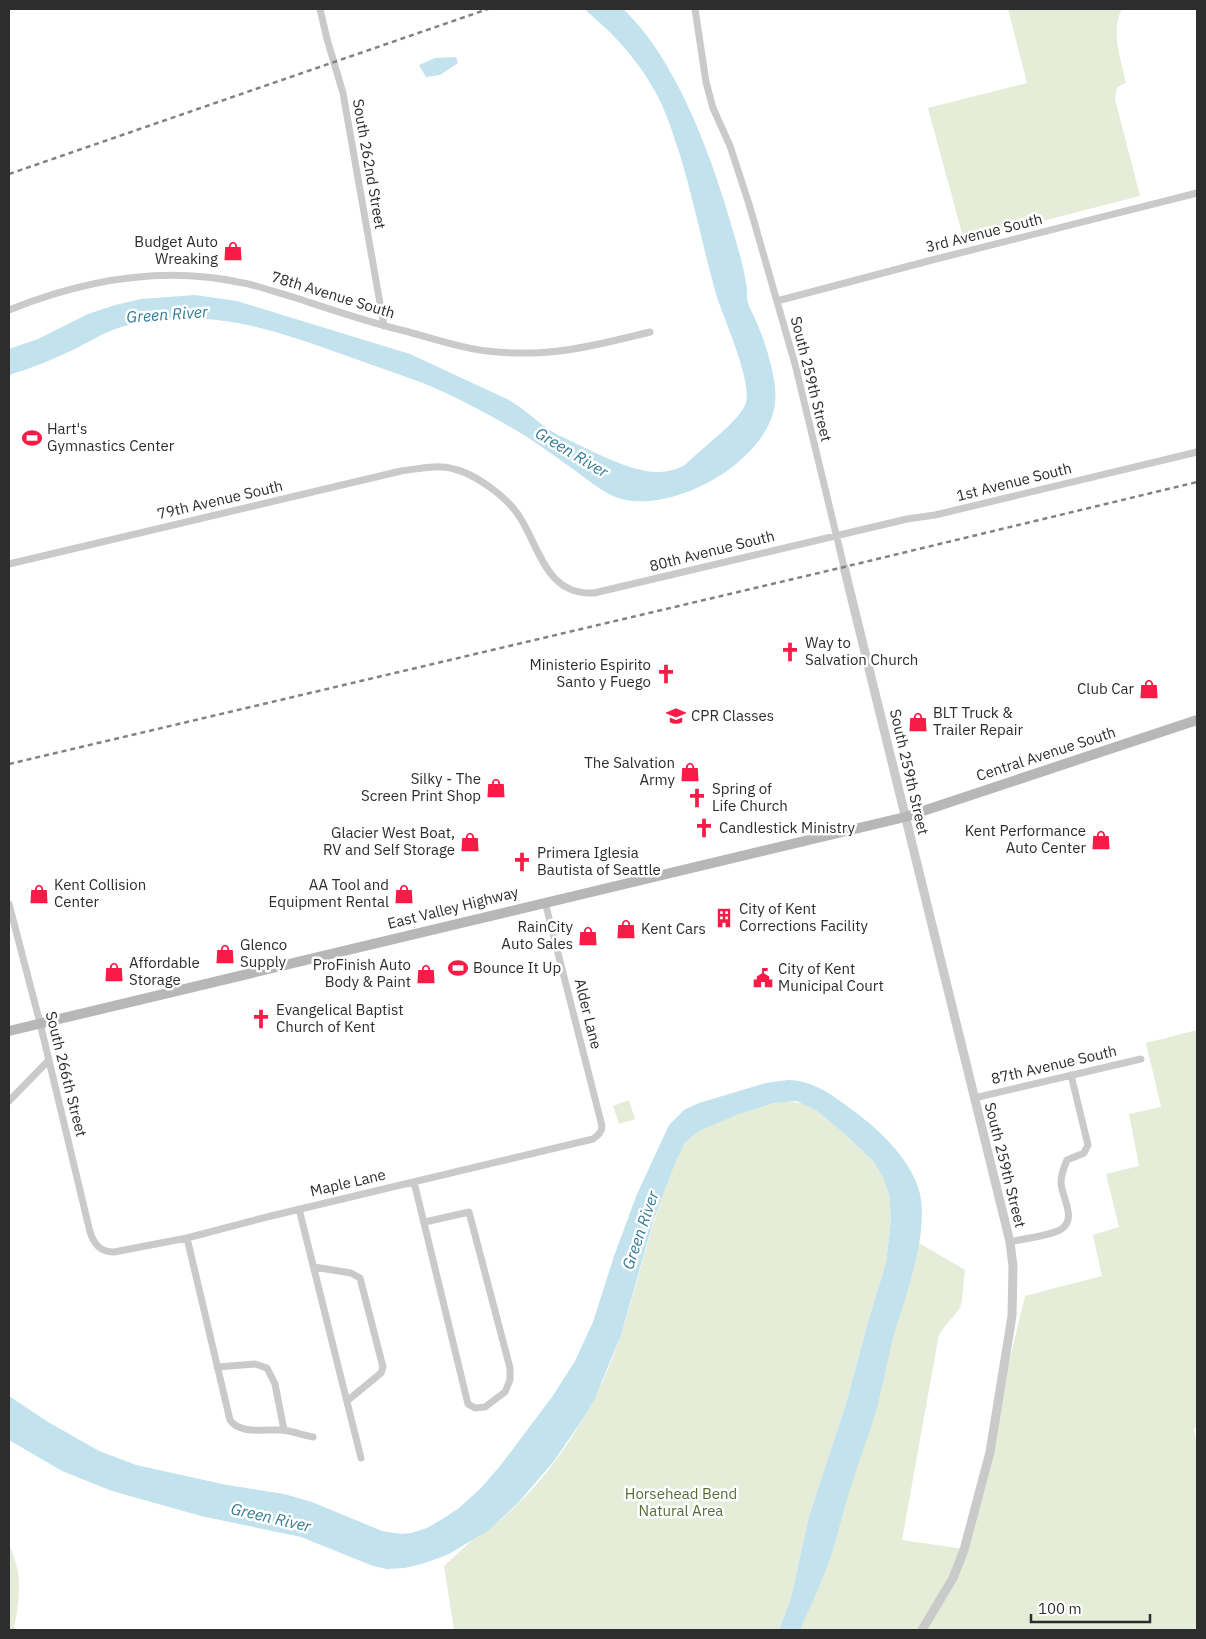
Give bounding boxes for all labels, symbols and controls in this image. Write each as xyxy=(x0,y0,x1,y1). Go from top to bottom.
street label: South 262nd Street xyxy=(349,97,390,230)
street label: 3rd Avenue South xyxy=(924,209,1044,256)
place label: Budget Auto Wreaking xyxy=(134,232,218,268)
shop icon: Budget Auto Wreaking xyxy=(222,240,244,262)
street label: 78th Avenue South xyxy=(269,267,397,322)
water label: Green River xyxy=(126,301,209,327)
street label: South 259th Street xyxy=(787,314,836,443)
place label: Hart's Gymnastics Center xyxy=(47,419,175,455)
water label: Green River xyxy=(532,422,613,482)
sports icon: Hart's Gymnastics Center xyxy=(21,427,43,449)
street label: 1st Avenue South xyxy=(954,458,1073,505)
street label: 79th Avenue South xyxy=(155,476,285,523)
street label: 80th Avenue South xyxy=(647,526,776,575)
place label: Way to Salvation Church xyxy=(805,633,918,669)
church icon: Way to Salvation Church xyxy=(779,641,801,663)
place label: Ministerio Espirito Santo y Fuego xyxy=(530,655,651,691)
church icon: Ministerio Espirito Santo y Fuego xyxy=(655,663,677,685)
shop icon: Club Car xyxy=(1138,678,1160,700)
place label: Club Car xyxy=(1077,679,1134,698)
place label: BLT Truck & Trailer Repair xyxy=(933,703,1024,739)
school or university icon: CPR Classes xyxy=(665,705,687,727)
place label: CPR Classes xyxy=(691,706,774,725)
street label: South 259th Street xyxy=(886,707,933,837)
shop icon: BLT Truck & Trailer Repair xyxy=(907,711,929,733)
street label: Central Avenue South xyxy=(974,722,1118,785)
place label: The Salvation Army xyxy=(584,753,676,789)
shop icon: The Salvation Army xyxy=(679,761,701,783)
place label: Silky - The Screen Print Shop xyxy=(361,769,481,805)
shop icon: Silky - The Screen Print Shop xyxy=(485,777,507,799)
place label: Spring of Life Church xyxy=(712,779,788,815)
church icon: Spring of Life Church xyxy=(686,787,708,809)
church icon: Candlestick Ministry xyxy=(693,817,715,839)
place label: Candlestick Ministry xyxy=(719,818,855,837)
place label: Kent Performance Auto Center xyxy=(965,821,1086,857)
place label: Glacier West Boat, RV and Self Storage xyxy=(323,823,455,859)
shop icon: Kent Performance Auto Center xyxy=(1090,829,1112,851)
shop icon: Glacier West Boat, RV and Self Storage xyxy=(459,831,481,853)
place label: Primera Iglesia Bautista of Seattle xyxy=(537,843,661,879)
church icon: Primera Iglesia Bautista of Seattle xyxy=(511,851,533,873)
place label: Kent Collision Center xyxy=(54,875,146,911)
place label: AA Tool and Equipment Rental xyxy=(269,875,389,911)
street label: East Valley Highway xyxy=(385,882,521,933)
shop icon: Kent Collision Center xyxy=(28,883,50,905)
shop icon: AA Tool and Equipment Rental xyxy=(393,883,415,905)
place label: City of Kent Corrections Facility xyxy=(739,899,868,935)
building icon: City of Kent Corrections Facility xyxy=(713,907,735,929)
place label: RainCity Auto Sales xyxy=(501,917,574,953)
shop icon: Kent Cars xyxy=(615,918,637,940)
place label: Kent Cars xyxy=(641,919,706,938)
shop icon: RainCity Auto Sales xyxy=(577,925,599,947)
place label: Glenco Supply xyxy=(240,935,287,971)
shop icon: Glenco Supply xyxy=(214,943,236,965)
place label: Affordable Storage xyxy=(129,953,200,989)
place label: ProFinish Auto Body & Paint xyxy=(313,955,411,991)
sports icon: Bounce It Up xyxy=(447,957,469,979)
place label: Bounce It Up xyxy=(473,958,561,977)
place label: City of Kent Municipal Court xyxy=(778,959,884,995)
shop icon: Affordable Storage xyxy=(103,961,125,983)
shop icon: ProFinish Auto Body & Paint xyxy=(415,963,437,985)
public building icon: City of Kent Municipal Court xyxy=(752,967,774,989)
street label: Alder Lane xyxy=(571,977,606,1051)
place label: Evangelical Baptist Church of Kent xyxy=(276,1000,404,1036)
church icon: Evangelical Baptist Church of Kent xyxy=(250,1008,272,1030)
street label: South 266th Street xyxy=(42,1009,91,1138)
street label: 87th Avenue South xyxy=(989,1041,1119,1088)
street label: South 259th Street xyxy=(981,1100,1030,1229)
street label: Maple Lane xyxy=(308,1165,388,1200)
water label: Green River xyxy=(617,1187,663,1272)
park label: Horsehead Bend Natural Area xyxy=(625,1484,737,1520)
water label: Green River xyxy=(229,1498,314,1536)
scale bar xyxy=(1031,1592,1150,1624)
text: 100 m xyxy=(1038,1599,1082,1618)

